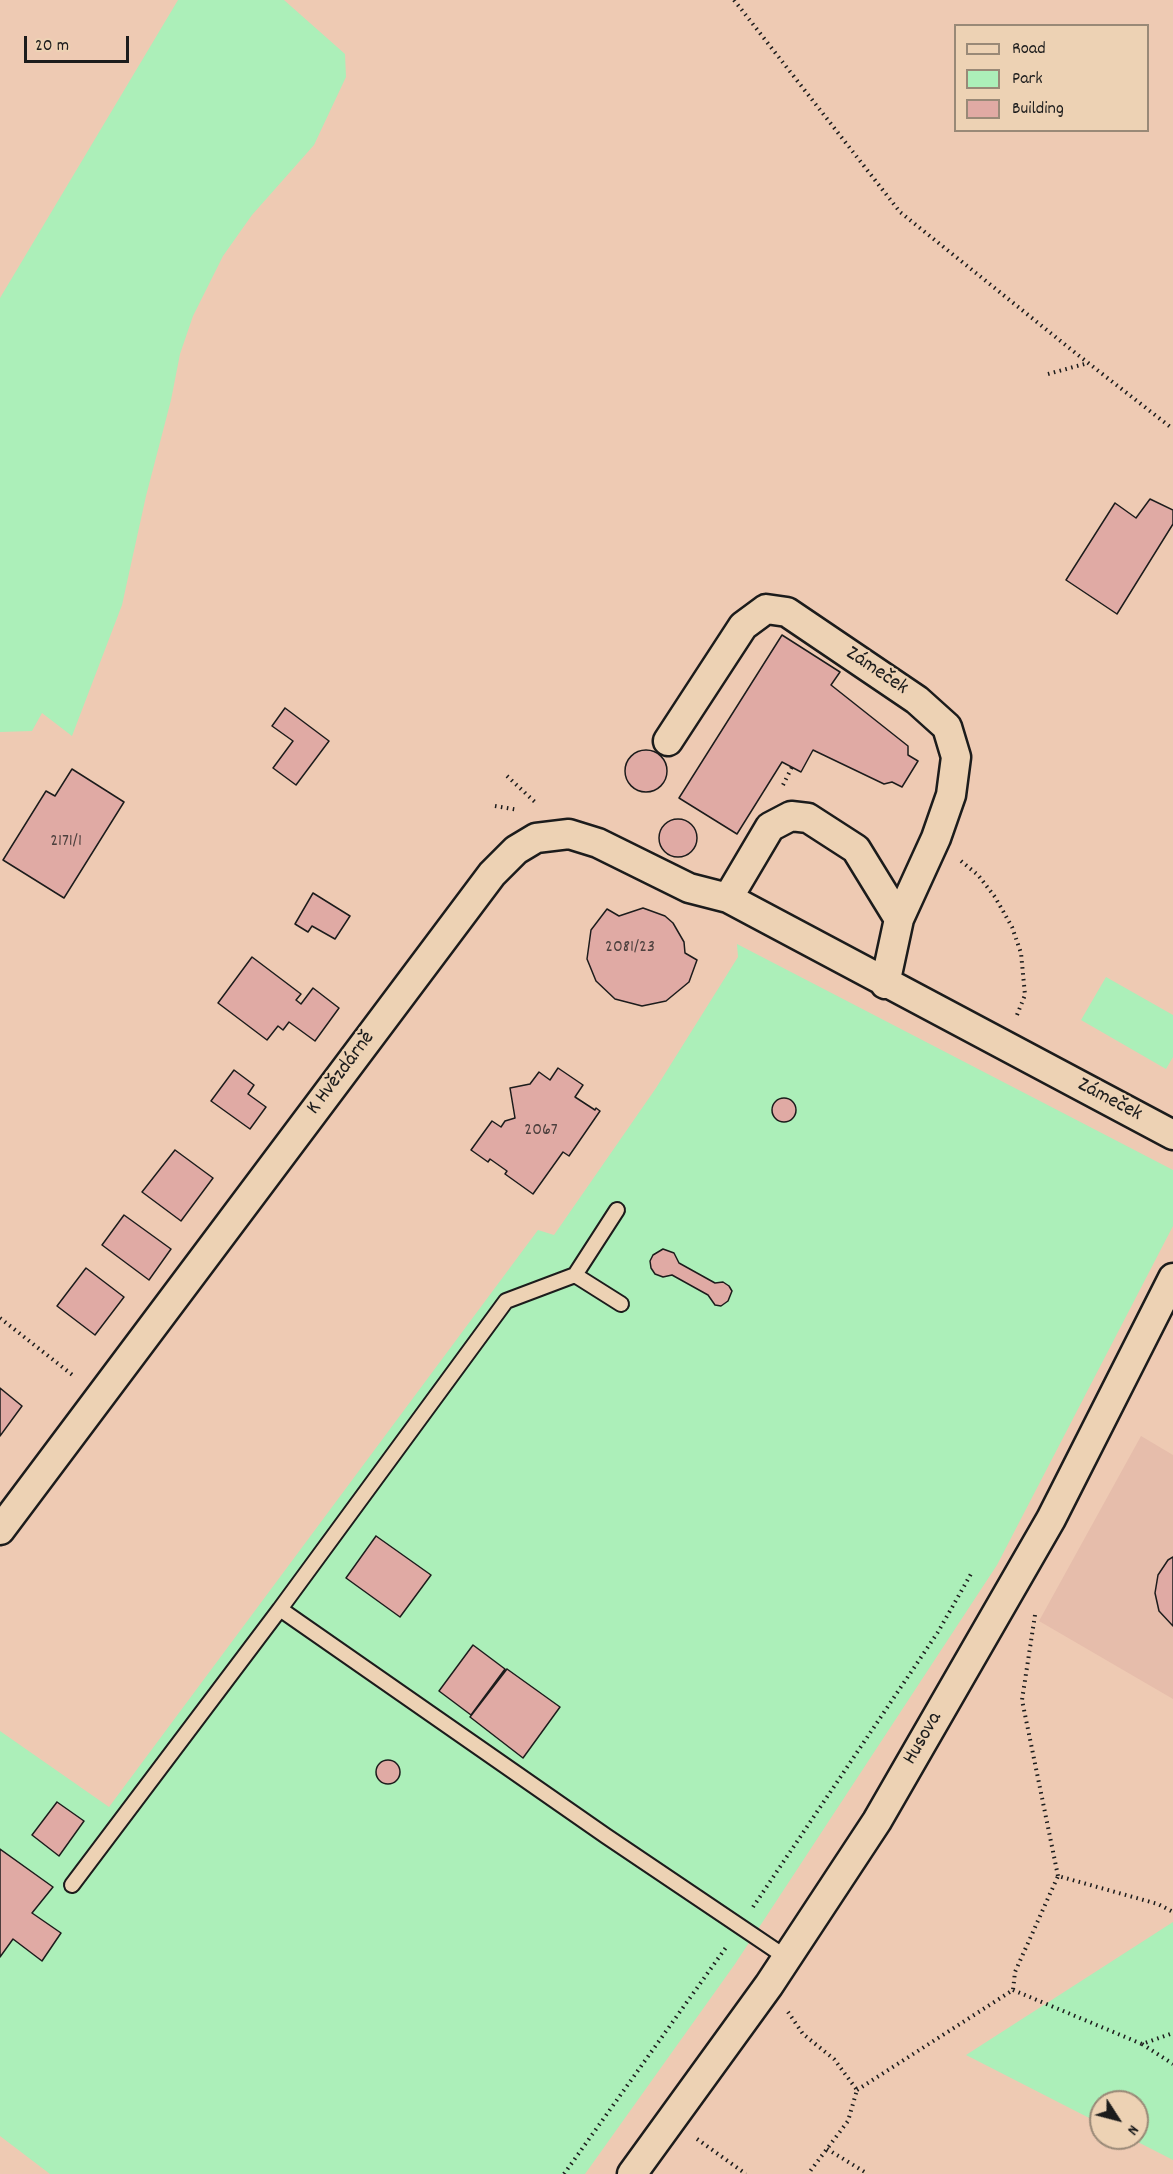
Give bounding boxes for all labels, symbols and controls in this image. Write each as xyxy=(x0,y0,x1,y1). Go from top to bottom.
scale bar xyxy=(27,24,132,62)
legend xyxy=(954,24,1149,132)
text: 20 m xyxy=(35,34,69,59)
text: Road xyxy=(1012,37,1046,62)
text: Park xyxy=(1012,67,1043,92)
text: Building xyxy=(1012,97,1064,122)
street label: Zámeček xyxy=(840,642,912,702)
house number: 2171/1 xyxy=(50,832,82,854)
house number: 2081/23 xyxy=(605,938,655,960)
street label: K Hvězdárně xyxy=(302,1027,382,1121)
street label: Zámeček xyxy=(1072,1074,1146,1128)
house number: 2067 xyxy=(524,1121,558,1143)
street label: Husova xyxy=(899,1708,949,1770)
north arrow xyxy=(1089,2090,1149,2150)
text: N xyxy=(1121,2120,1144,2140)

